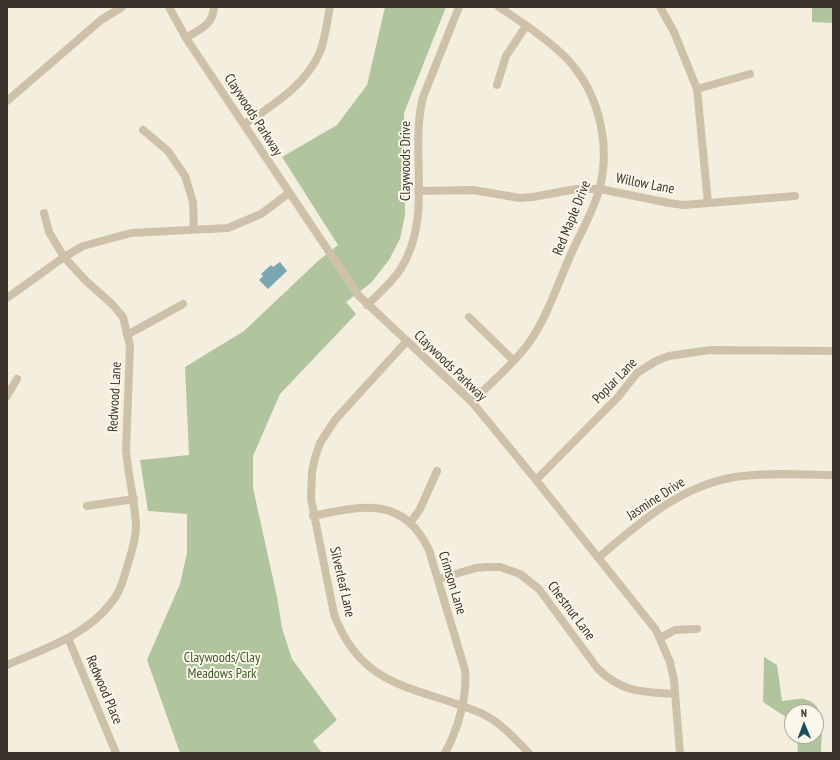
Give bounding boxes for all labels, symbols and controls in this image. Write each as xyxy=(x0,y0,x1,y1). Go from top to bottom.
street label: Claywoods Parkway xyxy=(220,71,286,159)
street label: Claywoods Drive xyxy=(398,121,414,201)
street label: Willow Lane xyxy=(614,170,676,198)
street label: Red Maple Drive xyxy=(549,178,595,258)
street label: Claywoods Parkway xyxy=(410,327,490,405)
street label: Poplar Lane xyxy=(589,355,641,407)
street label: Redwood Lane xyxy=(105,361,125,433)
street label: Jasmine Drive xyxy=(624,474,688,524)
street label: Silverleaf Lane xyxy=(326,545,358,619)
street label: Crimson Lane xyxy=(434,549,470,617)
street label: Chestnut Lane xyxy=(543,578,599,644)
park label: Claywoods/Clay Meadows Park xyxy=(184,650,260,682)
street label: Redwood Place xyxy=(82,653,126,727)
north arrow xyxy=(784,704,824,744)
text: N xyxy=(801,706,807,720)

